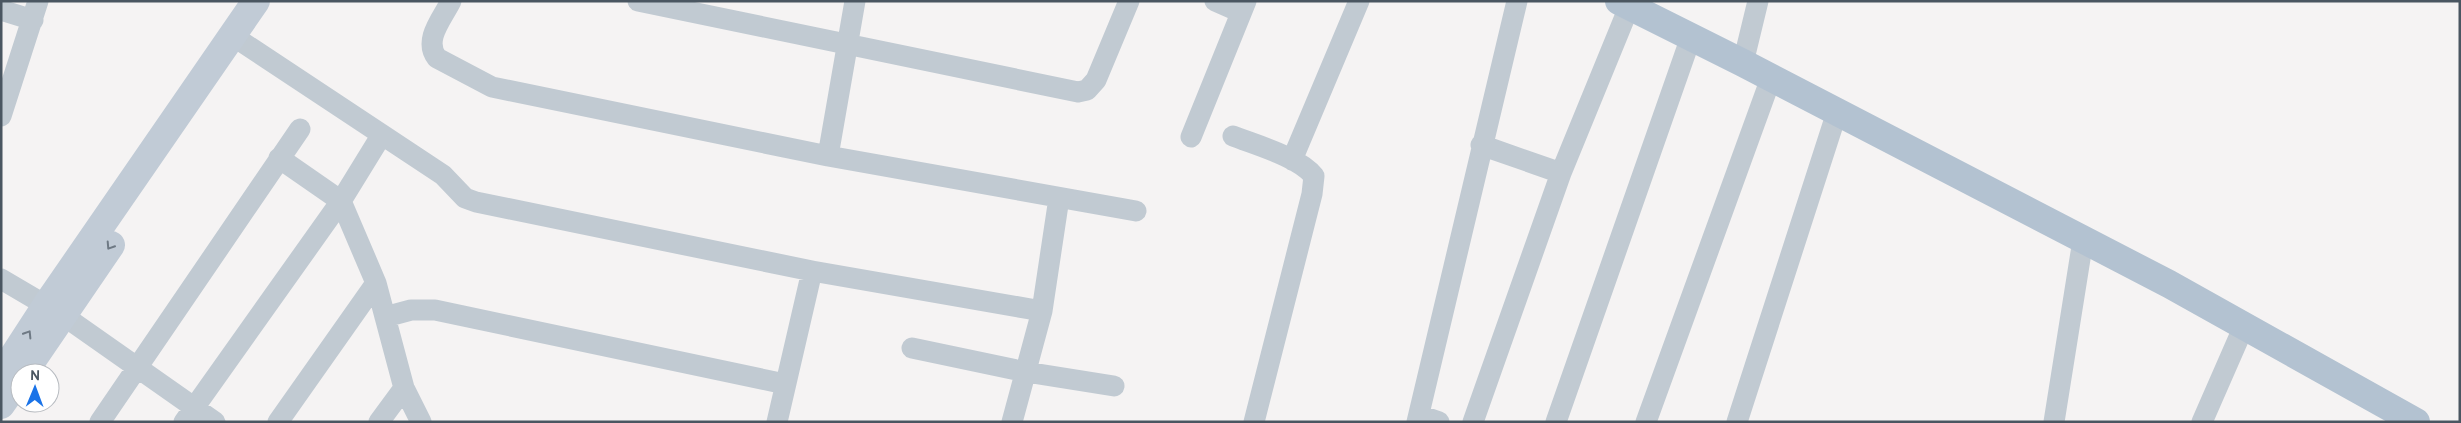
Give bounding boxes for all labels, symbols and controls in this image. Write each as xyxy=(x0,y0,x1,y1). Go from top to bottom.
one-way arrow xyxy=(107,241,116,250)
one-way arrow xyxy=(22,331,31,340)
north arrow xyxy=(10,363,60,413)
text: N xyxy=(30,368,40,385)

